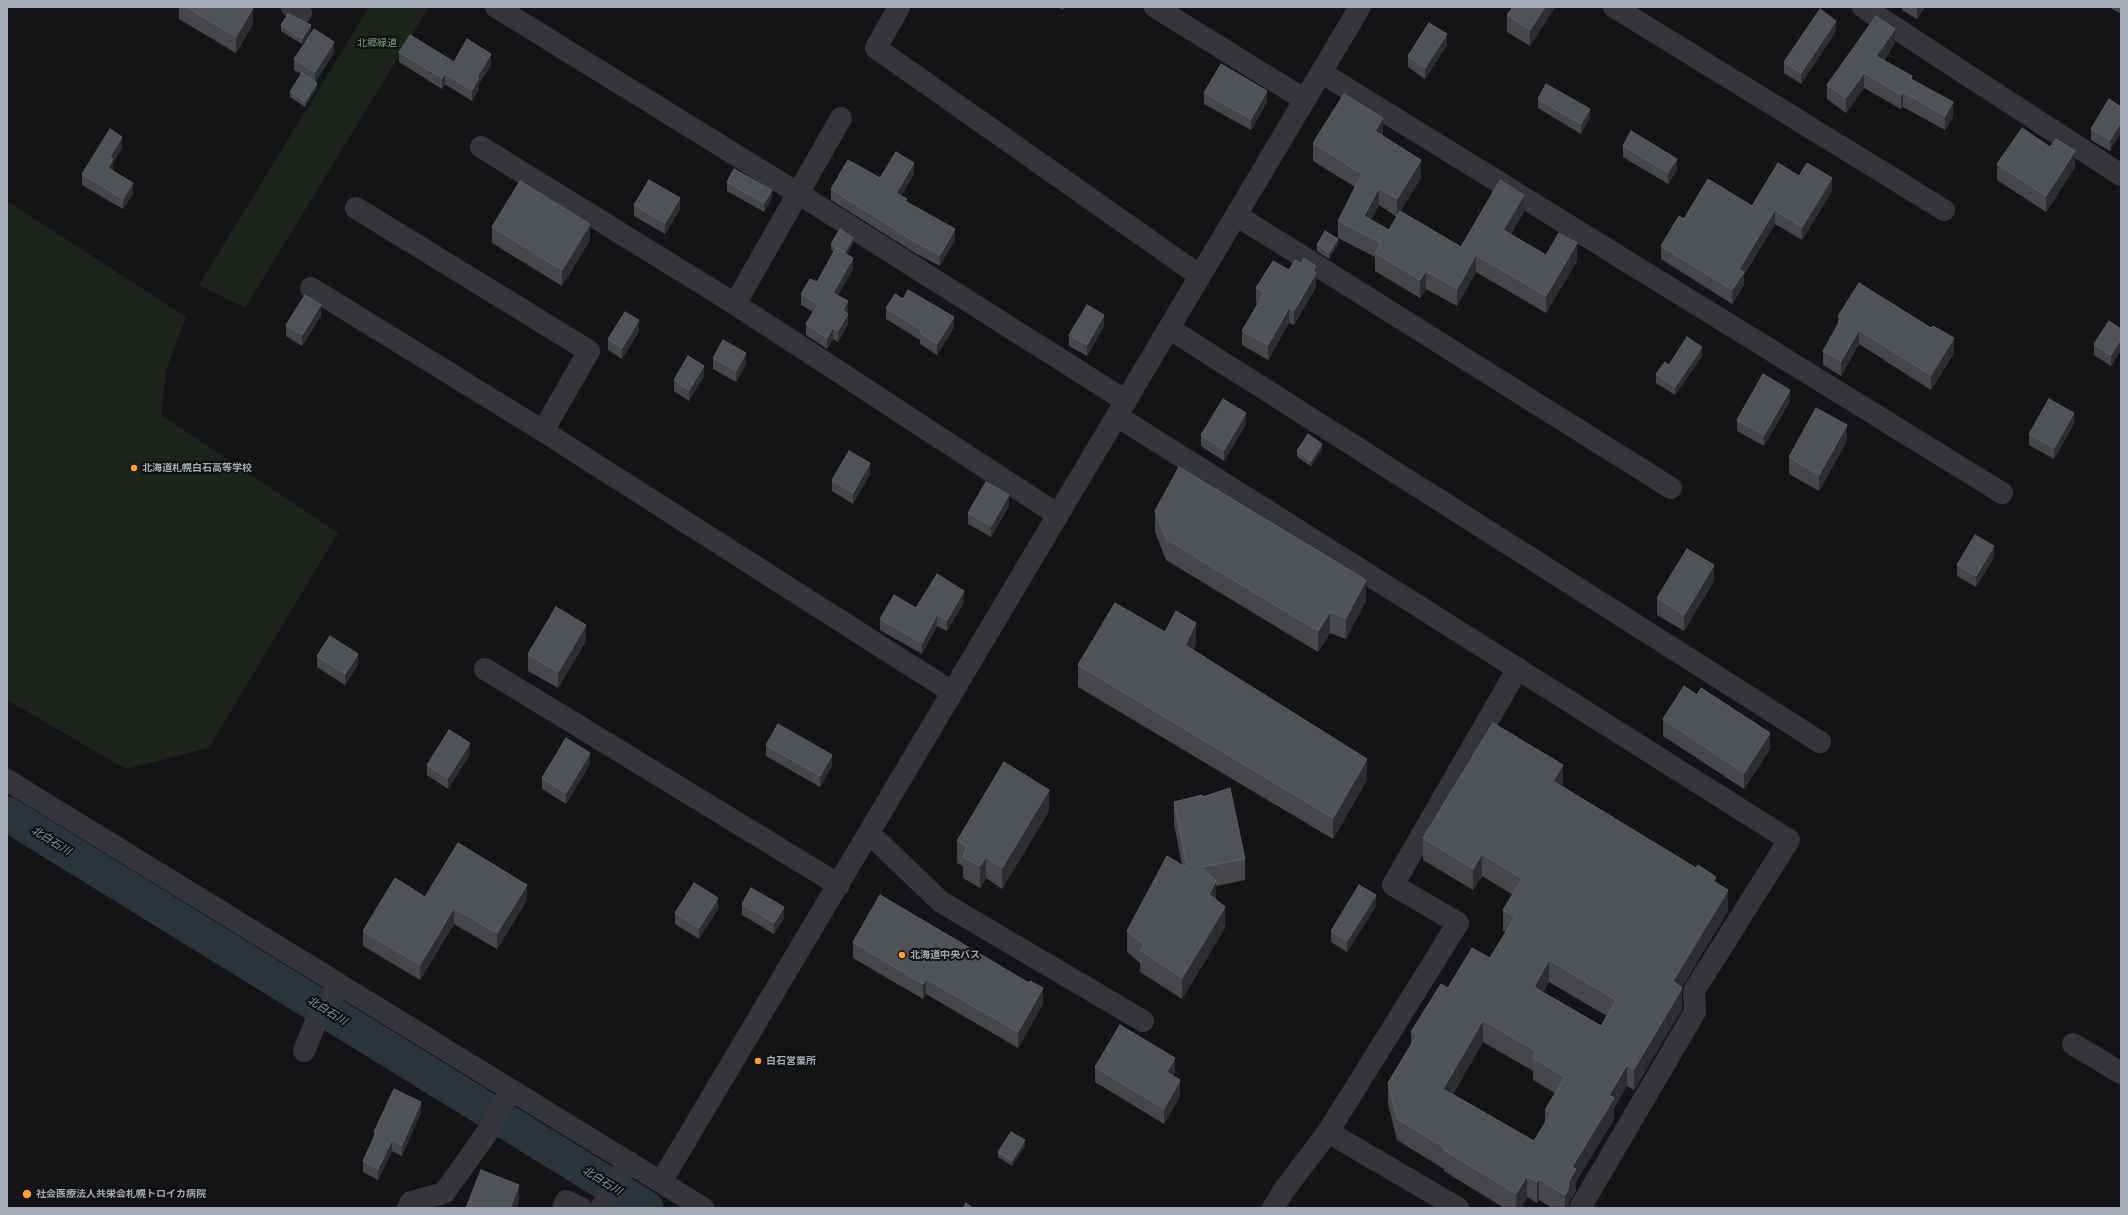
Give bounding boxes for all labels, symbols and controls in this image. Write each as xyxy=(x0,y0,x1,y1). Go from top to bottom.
park label: 北郷緑道 xyxy=(357,37,397,49)
place label: 北海道札幌白石高等学校 xyxy=(142,462,252,474)
marker: 北海道札幌白石高等学校 xyxy=(129,463,139,473)
water label: 北白石川 xyxy=(29,824,73,858)
place label: 北海道中央バス xyxy=(910,949,980,961)
marker: 北海道中央バス xyxy=(897,950,907,960)
water label: 北白石川 xyxy=(305,994,349,1028)
place label: 白石営業所 xyxy=(766,1055,816,1067)
marker: 白石営業所 xyxy=(753,1056,763,1066)
water label: 北白石川 xyxy=(580,1164,624,1198)
marker: 社会医療法人共栄会札幌トロイカ病院 xyxy=(21,1188,33,1200)
place label: 社会医療法人共栄会札幌トロイカ病院 xyxy=(36,1188,206,1200)

